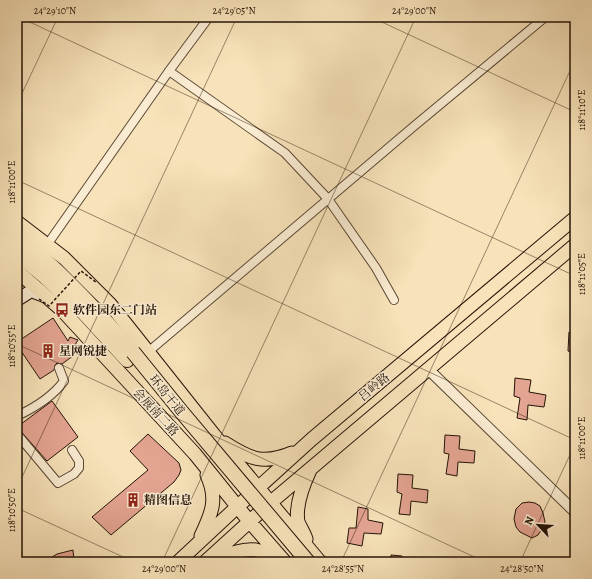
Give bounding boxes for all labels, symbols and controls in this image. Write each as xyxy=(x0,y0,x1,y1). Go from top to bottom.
text: 24°29'10"N xyxy=(34,4,76,17)
text: 24°29'05"N xyxy=(212,4,256,17)
text: 24°29'00"N xyxy=(392,4,436,17)
text: 118°11'10"E xyxy=(575,89,588,130)
text: 118°11'00"E xyxy=(5,160,18,203)
text: 118°11'05"E xyxy=(575,253,588,295)
bus stop icon: 软件园东二门站 xyxy=(54,302,70,318)
place label: 软件园东二门站 xyxy=(73,302,157,318)
text: 118°10'55"E xyxy=(5,325,18,367)
building icon: 星网锐捷 xyxy=(40,343,56,359)
place label: 星网锐捷 xyxy=(59,343,107,359)
street label: 吕岭路 xyxy=(355,369,393,405)
street label: 环岛干道 xyxy=(146,371,188,419)
street label: 会展南二路 xyxy=(130,385,182,439)
text: 118°11'00"E xyxy=(575,416,588,459)
text: 118°10'50"E xyxy=(5,488,18,532)
building icon: 精图信息 xyxy=(125,492,141,508)
place label: 精图信息 xyxy=(144,492,192,508)
north arrow xyxy=(518,505,558,545)
text: N xyxy=(521,514,538,528)
text: 24°29'00"N xyxy=(142,562,186,575)
text: 24°28'55"N xyxy=(322,562,364,575)
text: 24°28'50"N xyxy=(500,562,544,575)

